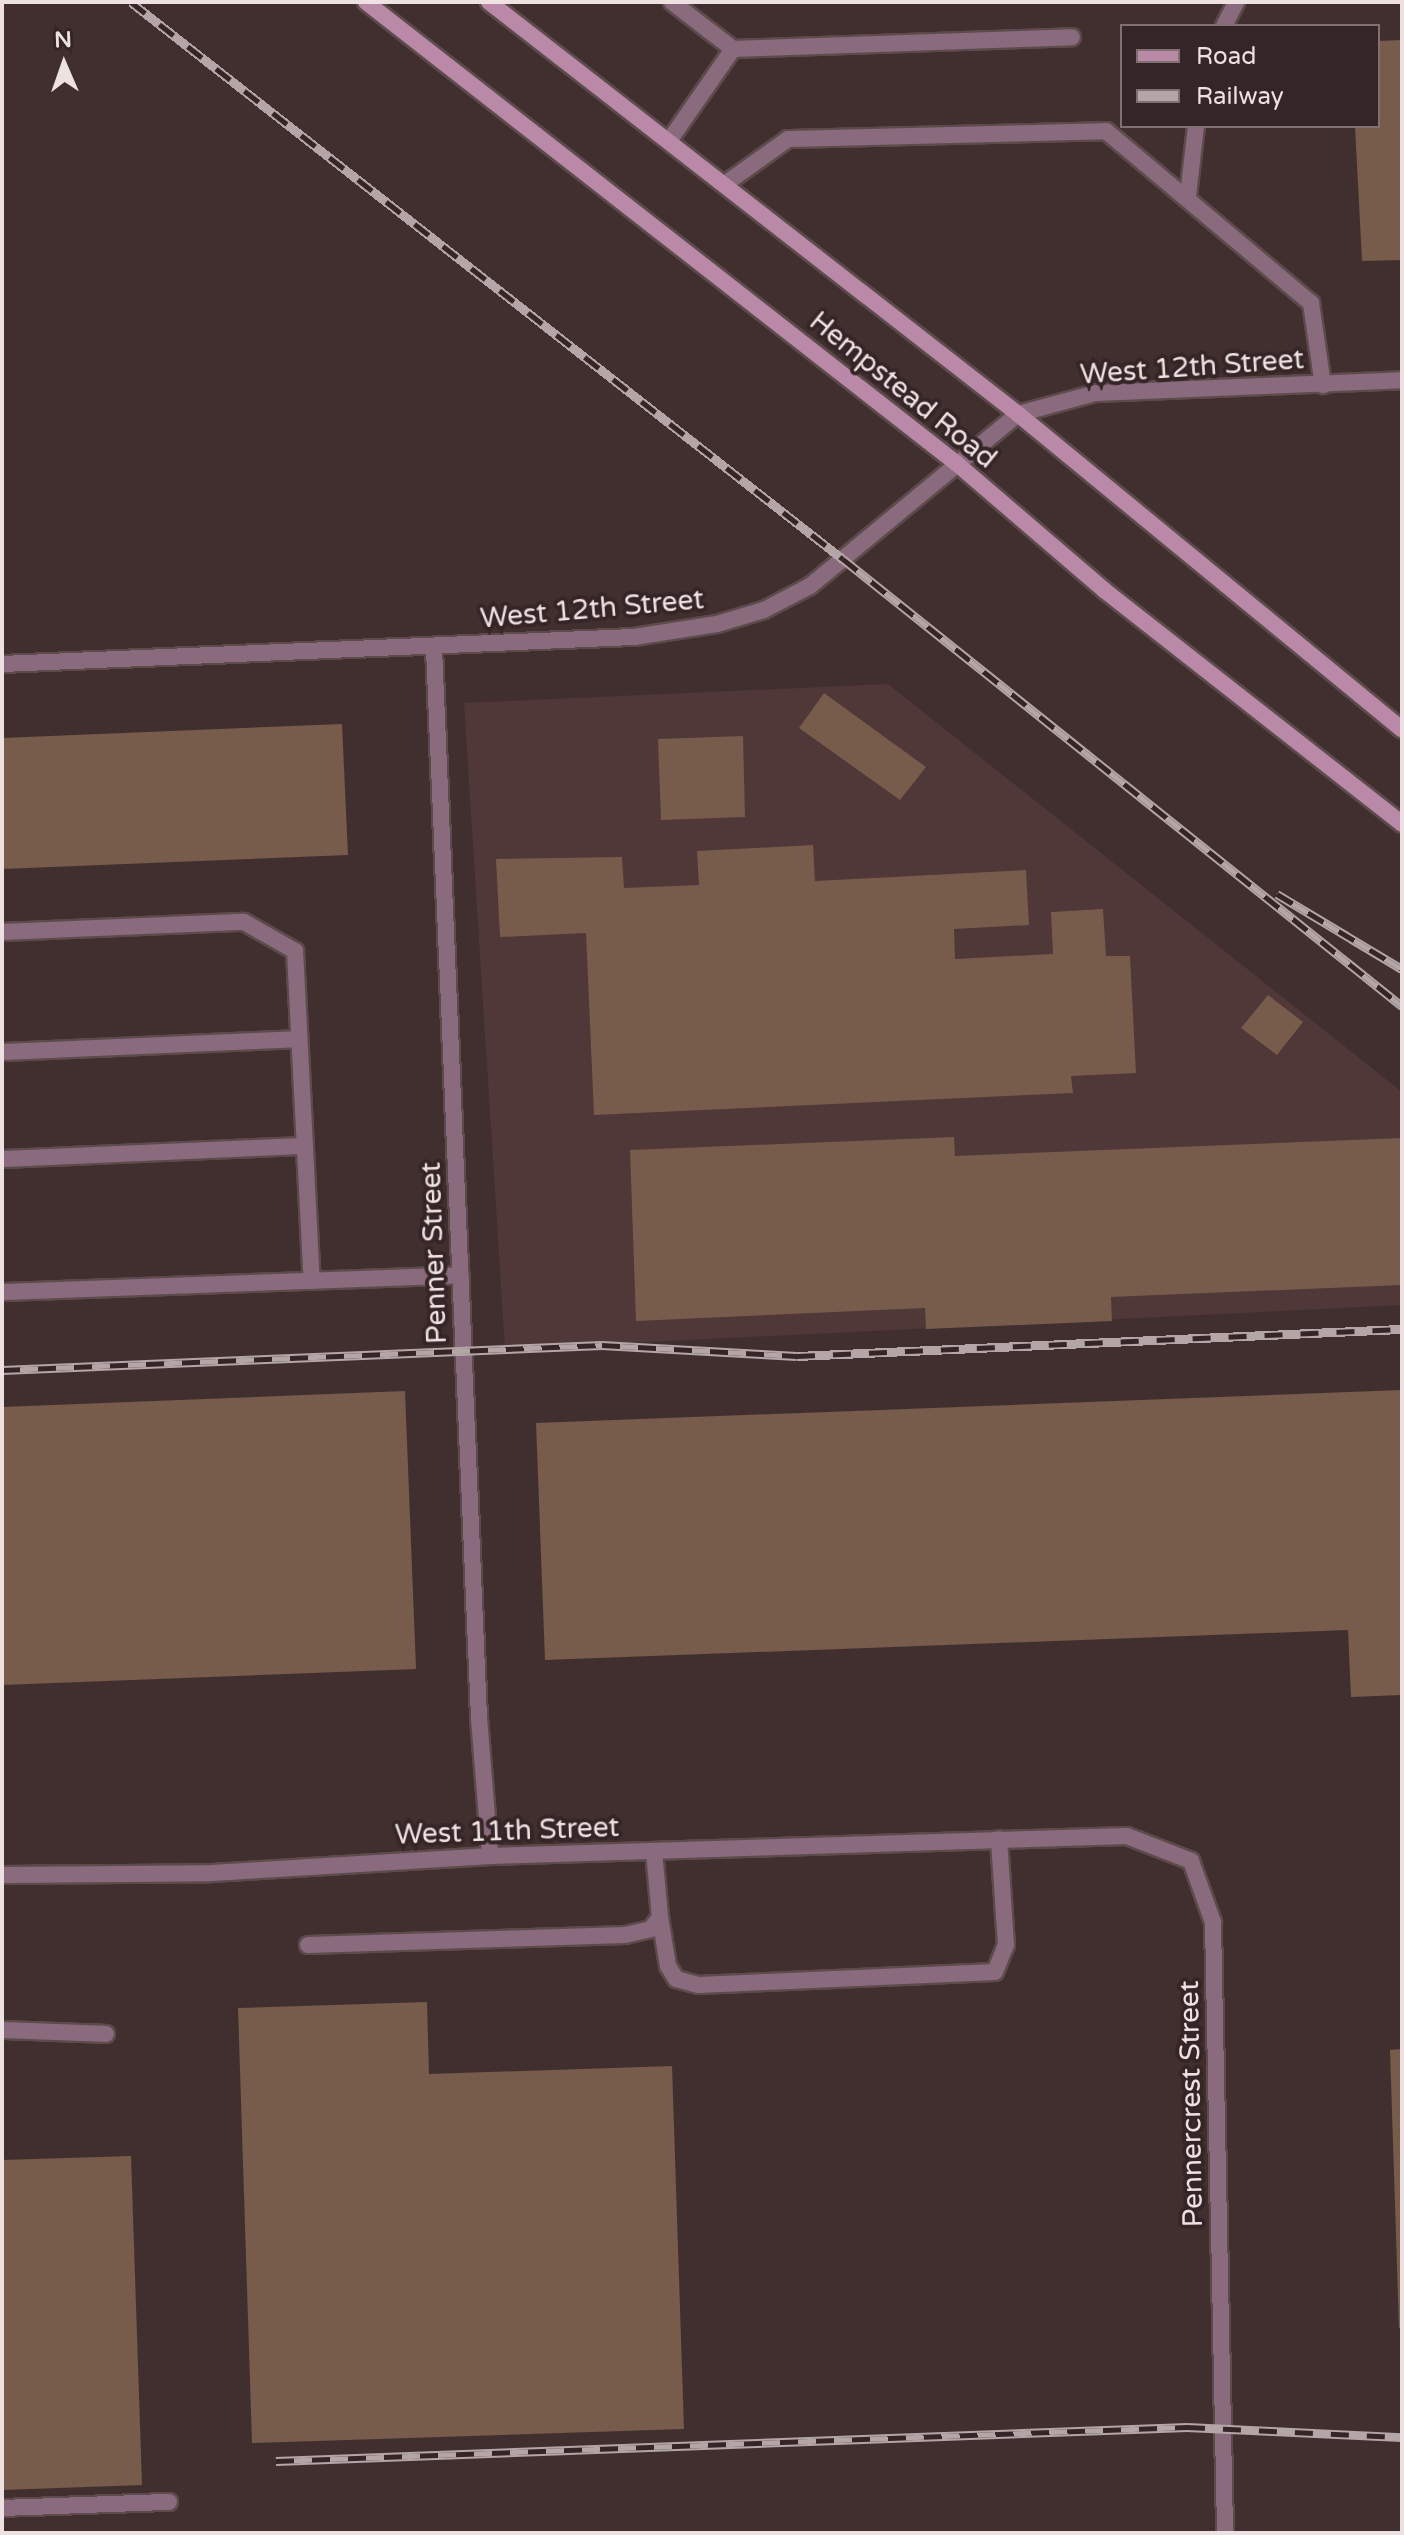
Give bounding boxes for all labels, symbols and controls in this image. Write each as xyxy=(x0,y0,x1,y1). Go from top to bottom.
north arrow xyxy=(24,24,104,104)
legend xyxy=(1120,24,1380,128)
text: N xyxy=(54,27,72,53)
text: Road xyxy=(1196,42,1256,71)
text: Railway xyxy=(1196,82,1284,111)
street label: Hempstead Road xyxy=(803,304,1003,476)
street label: West 12th Street xyxy=(1079,342,1305,392)
street label: West 12th Street xyxy=(479,582,705,636)
street label: Penner Street xyxy=(414,1161,454,1345)
street label: West 11th Street xyxy=(394,1810,620,1852)
street label: Pennercrest Street xyxy=(1172,1980,1210,2228)

